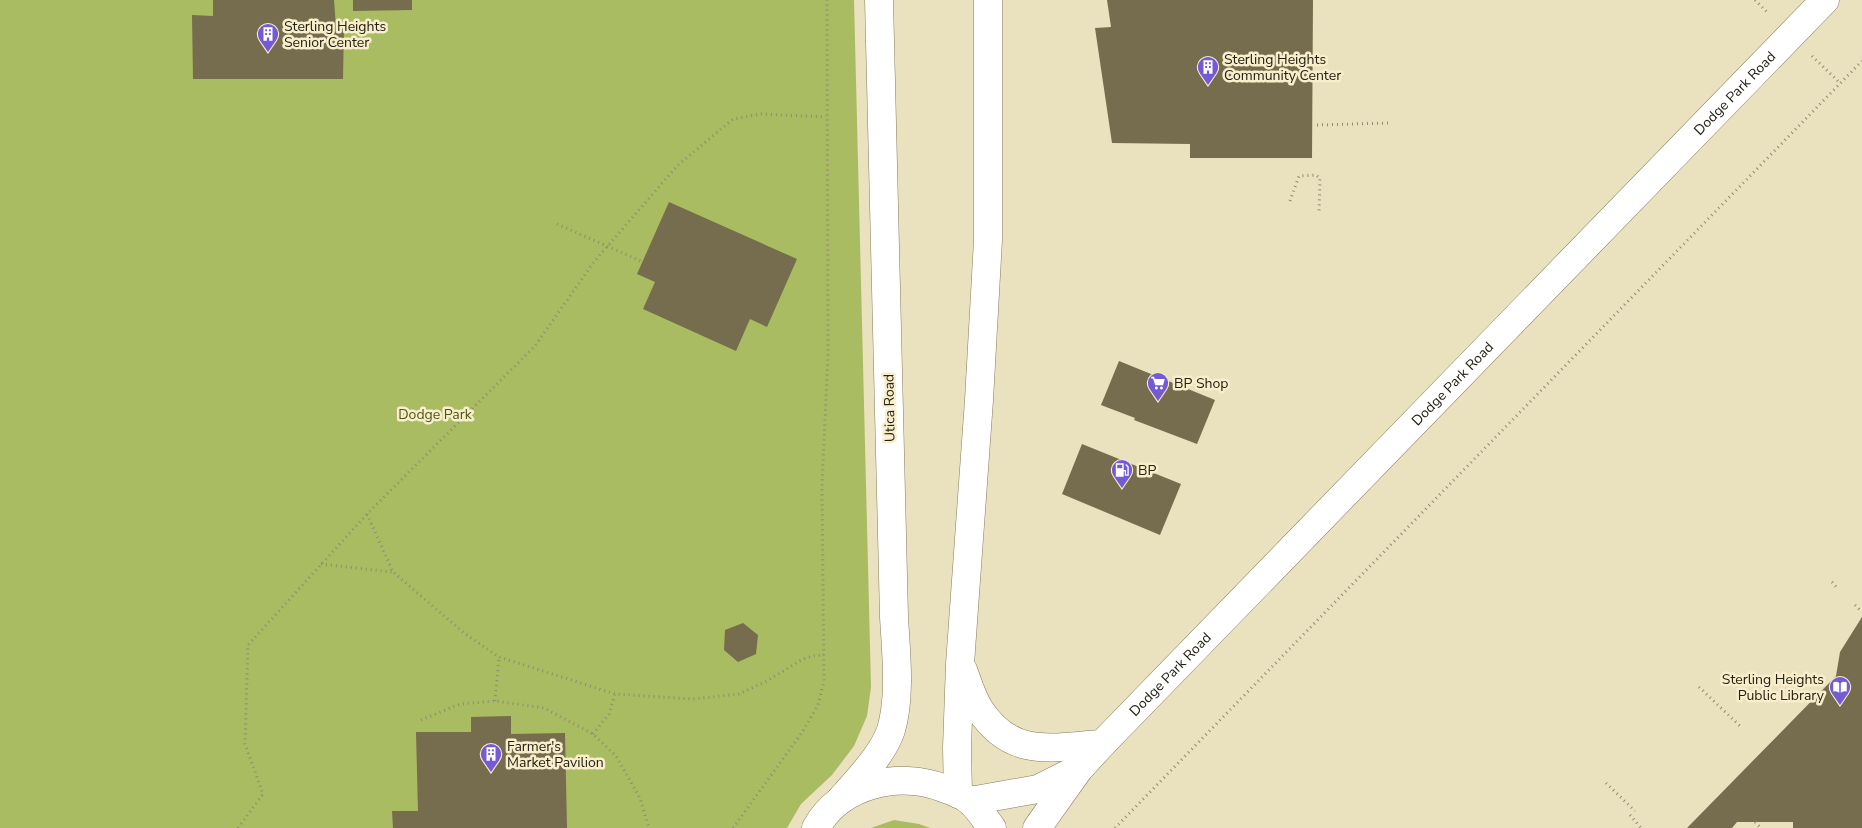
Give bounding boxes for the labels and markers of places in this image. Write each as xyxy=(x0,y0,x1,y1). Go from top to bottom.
place label: Sterling Heights Senior Center xyxy=(284,17,386,52)
building icon: Sterling Heights Senior Center xyxy=(256,22,280,53)
place label: Sterling Heights Community Center xyxy=(1224,50,1341,85)
building icon: Sterling Heights Community Center xyxy=(1196,55,1220,86)
supermarket icon: BP Shop xyxy=(1146,371,1170,402)
place label: BP Shop xyxy=(1174,374,1228,393)
fuel station icon: BP xyxy=(1110,458,1134,489)
place label: BP xyxy=(1138,461,1156,480)
place label: Sterling Heights Public Library xyxy=(1722,670,1825,705)
library icon: Sterling Heights Public Library xyxy=(1828,675,1852,706)
place label: Farmer's Market Pavilion xyxy=(507,737,604,772)
building icon: Farmer's Market Pavilion xyxy=(479,742,503,773)

